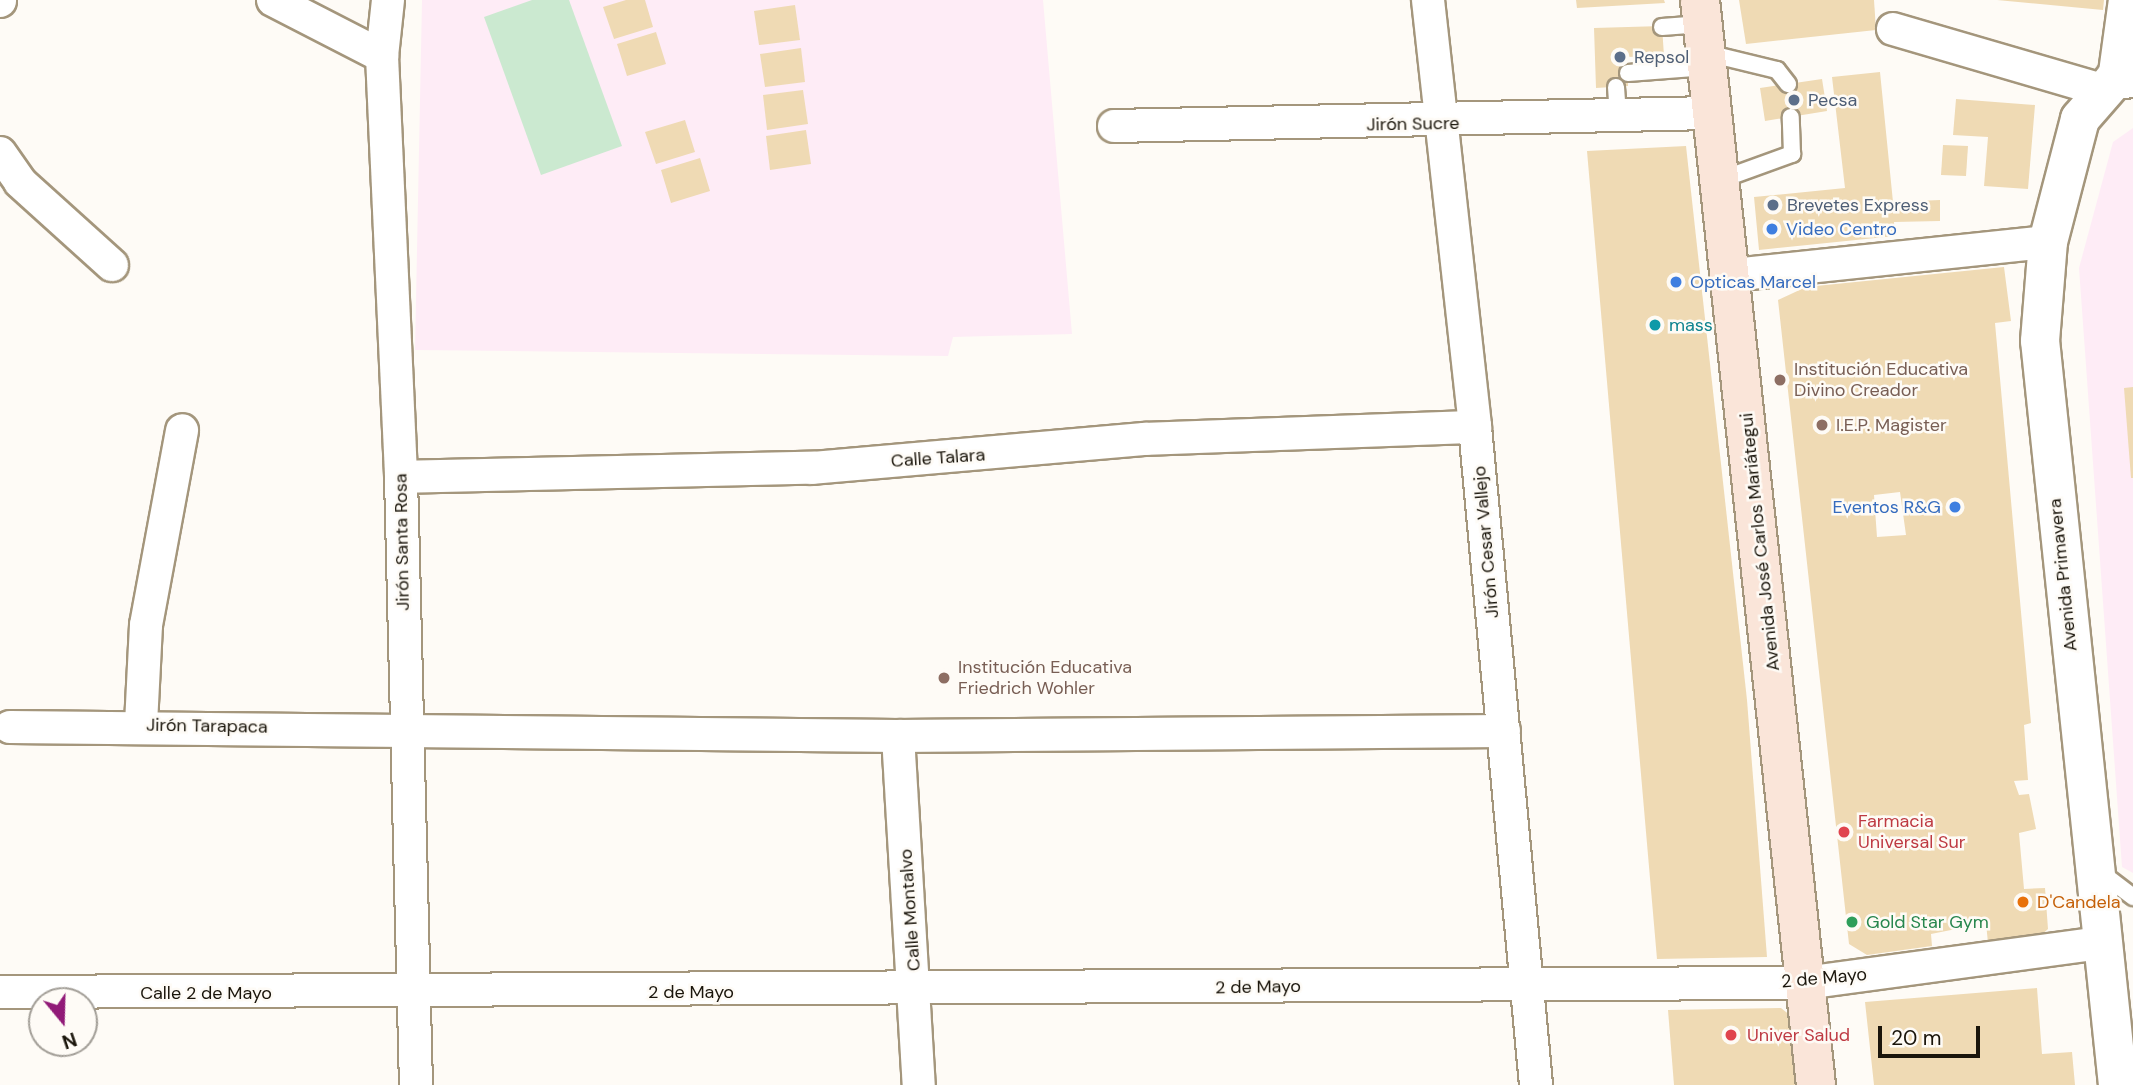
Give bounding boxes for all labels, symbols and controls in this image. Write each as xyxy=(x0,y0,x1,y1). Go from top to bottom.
place label: Repsol xyxy=(1634,46,1689,68)
marker: Repsol xyxy=(1612,49,1628,65)
place label: Pecsa xyxy=(1808,89,1857,111)
marker: Pecsa xyxy=(1786,92,1802,108)
street label: Jirón Sucre xyxy=(1366,112,1460,136)
place label: Brevetes Express xyxy=(1787,194,1929,216)
marker: Brevetes Express xyxy=(1765,197,1781,213)
place label: Video Centro xyxy=(1786,218,1897,240)
marker: Video Centro xyxy=(1764,221,1780,237)
place label: Opticas Marcel xyxy=(1690,271,1816,293)
marker: Opticas Marcel xyxy=(1668,274,1684,290)
place label: mass xyxy=(1669,314,1713,336)
marker: mass xyxy=(1647,317,1663,333)
place label: Institución Educativa Divino Creador xyxy=(1794,359,1968,402)
marker: Institución Educativa Divino Creador xyxy=(1772,372,1788,388)
street label: Avenida José Carlos Mariátegui xyxy=(1736,412,1784,672)
place label: I.E.P. Magister xyxy=(1836,414,1947,436)
marker: I.E.P. Magister xyxy=(1814,417,1830,433)
street label: Calle Talara xyxy=(890,444,986,472)
street label: Jirón Cesar Vallejo xyxy=(1469,465,1503,619)
street label: Jirón Santa Rosa xyxy=(390,473,414,611)
place label: Eventos R&G xyxy=(1832,496,1941,518)
street label: Avenida Primavera xyxy=(2044,498,2082,652)
marker: Eventos R&G xyxy=(1947,499,1963,515)
place label: Institución Educativa Friedrich Wohler xyxy=(958,657,1132,700)
marker: Institución Educativa Friedrich Wohler xyxy=(936,670,952,686)
street label: Jirón Tarapaca xyxy=(146,714,268,738)
place label: Farmacia Universal Sur xyxy=(1858,811,1965,854)
marker: Farmacia Universal Sur xyxy=(1836,824,1852,840)
street label: Calle Montalvo xyxy=(895,848,925,972)
place label: D'Candela xyxy=(2037,891,2121,913)
marker: D'Candela xyxy=(2015,894,2031,910)
place label: Gold Star Gym xyxy=(1866,911,1989,933)
marker: Gold Star Gym xyxy=(1844,914,1860,930)
street label: 2 de Mayo xyxy=(1780,963,1868,993)
street label: 2 de Mayo xyxy=(1215,975,1301,999)
street label: 2 de Mayo xyxy=(648,981,734,1003)
street label: Calle 2 de Mayo xyxy=(140,982,272,1004)
north arrow xyxy=(28,987,98,1057)
scale bar xyxy=(1881,1012,1982,1056)
place label: Univer Salud xyxy=(1747,1024,1850,1046)
text: 20 m xyxy=(1891,1024,1942,1052)
marker: Univer Salud xyxy=(1721,1025,1741,1045)
text: N xyxy=(59,1026,80,1055)

